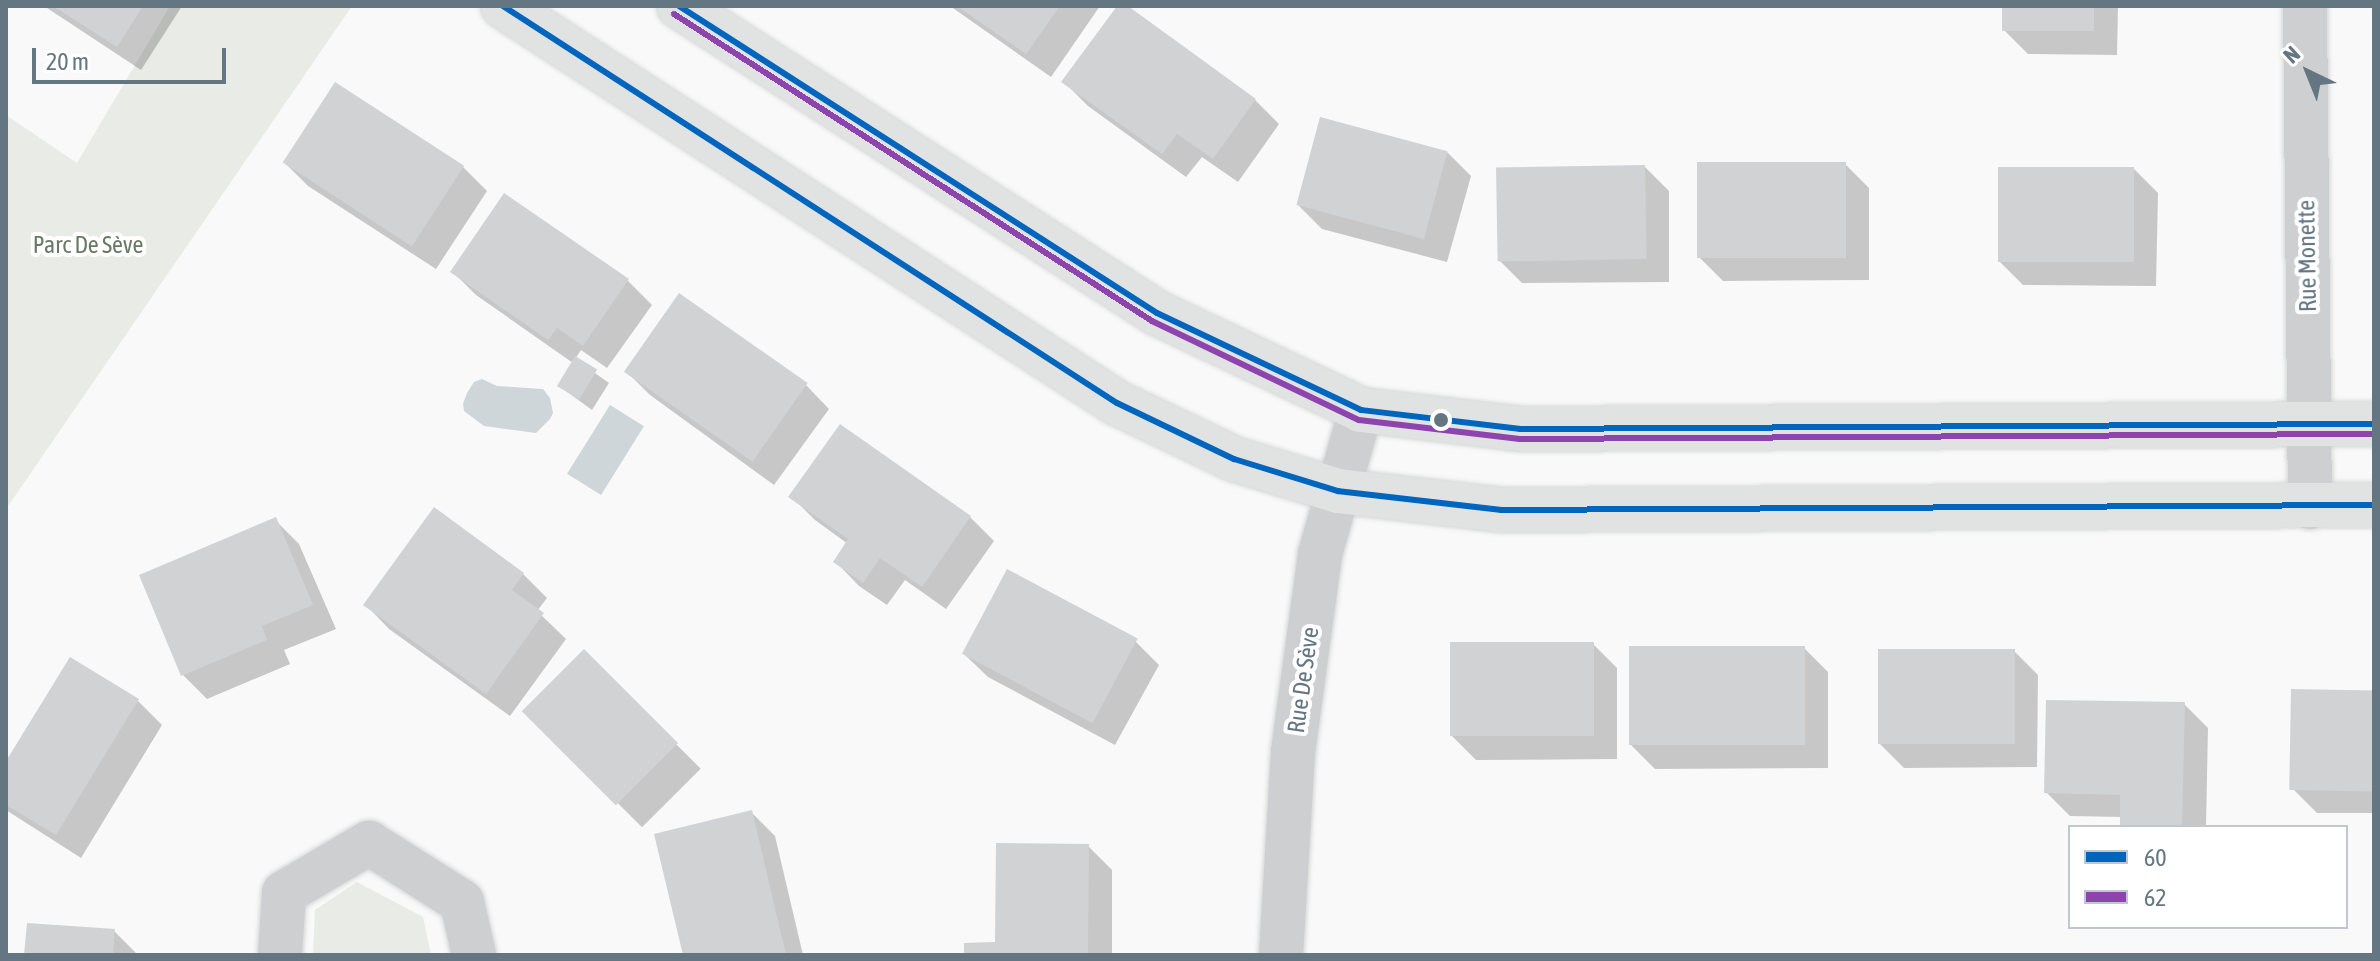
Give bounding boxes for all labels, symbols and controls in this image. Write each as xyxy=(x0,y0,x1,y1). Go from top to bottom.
scale bar xyxy=(36,32,230,82)
north arrow xyxy=(2268,32,2348,112)
text: N xyxy=(2278,41,2305,68)
text: 20 m xyxy=(46,48,89,75)
street label: Rue Monette xyxy=(2292,200,2322,312)
park label: Parc De Sève xyxy=(33,231,143,259)
unlabelled marker xyxy=(1433,412,1449,428)
street label: Rue De Sève xyxy=(1281,625,1325,735)
legend xyxy=(2068,825,2348,929)
text: 60 xyxy=(2144,844,2167,871)
text: 62 xyxy=(2144,884,2167,911)

